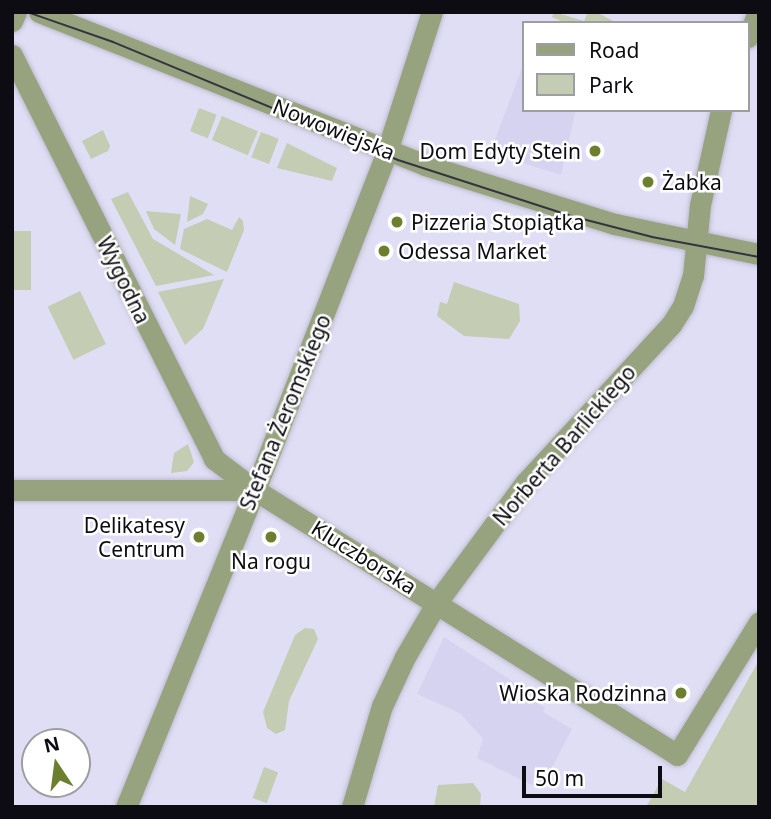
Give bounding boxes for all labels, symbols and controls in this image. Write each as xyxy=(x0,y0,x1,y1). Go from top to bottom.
legend xyxy=(522,21,750,112)
text: Road xyxy=(589,36,639,64)
text: Park xyxy=(589,71,633,99)
street label: Nowowiejska xyxy=(269,93,399,165)
place label: Dom Edyty Stein xyxy=(419,138,581,164)
marker: Dom Edyty Stein xyxy=(587,143,603,159)
place label: Żabka xyxy=(662,169,722,195)
marker: Żabka xyxy=(640,174,656,190)
place label: Pizzeria Stopiątka xyxy=(411,209,585,235)
marker: Pizzeria Stopiątka xyxy=(389,214,405,230)
street label: Wygodna xyxy=(92,232,156,328)
place label: Odessa Market xyxy=(398,238,547,264)
marker: Odessa Market xyxy=(376,243,392,259)
street label: Stefana Żeromskiego xyxy=(234,310,336,514)
street label: Norberta Barlickiego xyxy=(487,359,641,531)
place label: Delikatesy Centrum xyxy=(84,512,185,562)
street label: Kluczborska xyxy=(307,515,421,599)
marker: Delikatesy Centrum xyxy=(191,529,207,545)
marker: Na rogu xyxy=(263,529,279,545)
place label: Na rogu xyxy=(231,548,311,574)
place label: Wioska Rodzinna xyxy=(499,680,667,706)
marker: Wioska Rodzinna xyxy=(673,685,689,701)
north arrow xyxy=(21,728,91,798)
text: N xyxy=(41,730,62,759)
scale bar xyxy=(526,752,666,796)
text: 50 m xyxy=(535,764,584,792)

